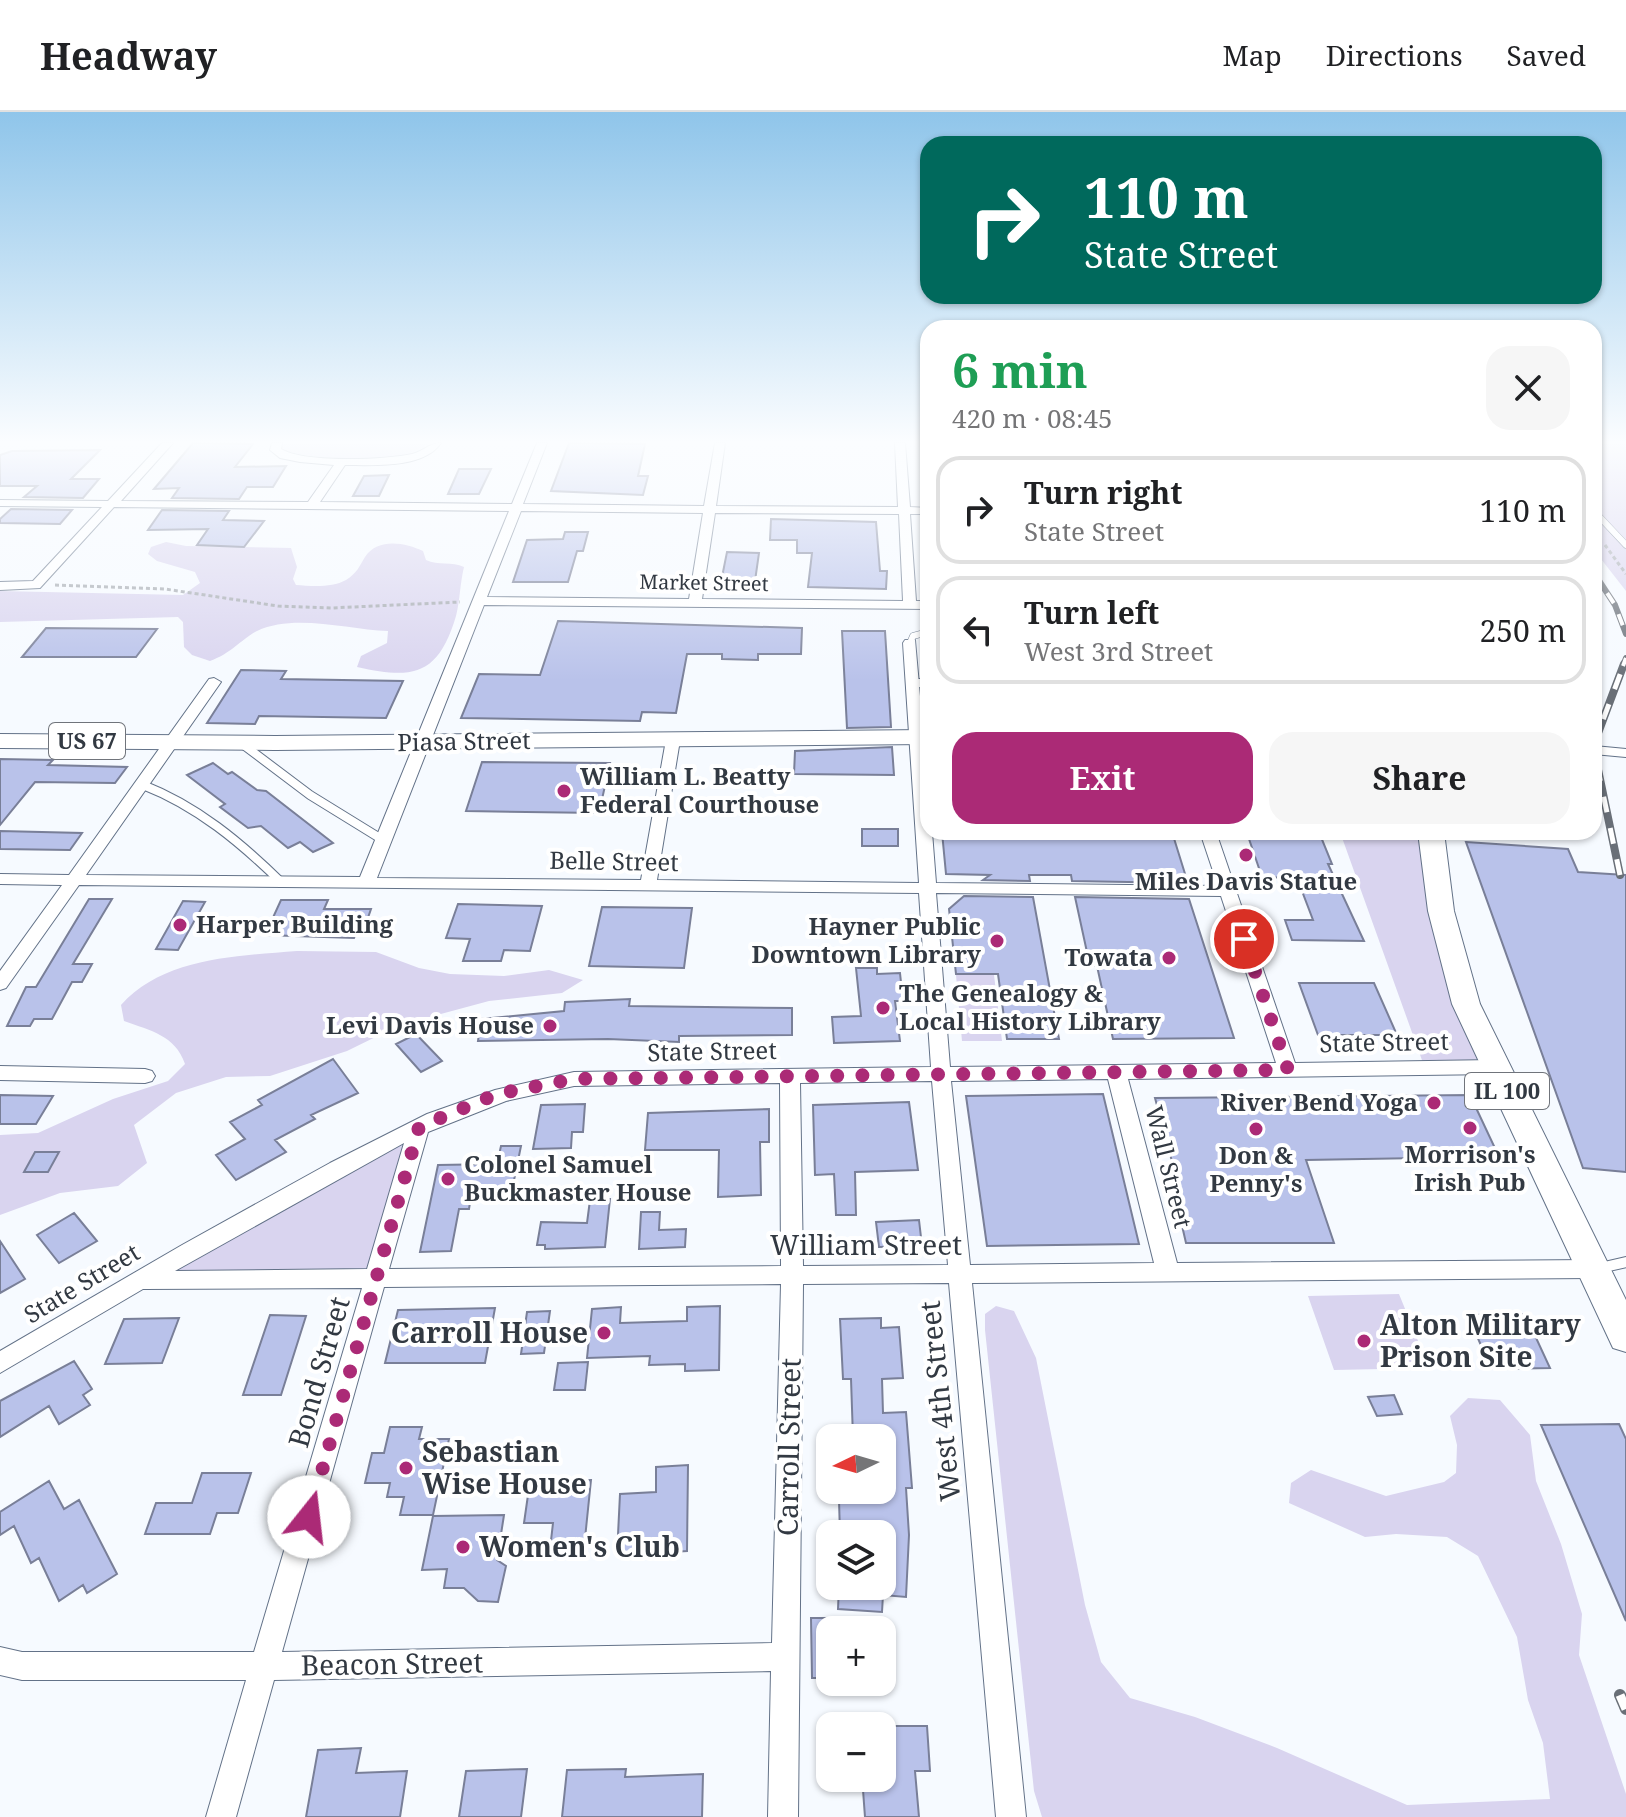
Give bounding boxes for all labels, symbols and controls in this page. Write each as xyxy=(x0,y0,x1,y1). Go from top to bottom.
text: Headway xyxy=(40,29,217,81)
text: Map xyxy=(1222,36,1282,74)
text: Directions xyxy=(1326,36,1463,74)
text: Saved xyxy=(1507,36,1586,74)
text: 110 m xyxy=(1084,158,1249,234)
icon: right xyxy=(952,168,1056,272)
text: State Street xyxy=(1084,230,1278,279)
text: 6 min xyxy=(952,337,1088,402)
button: close xyxy=(1486,346,1570,430)
text: 420 m · 08:45 xyxy=(952,400,1113,436)
text: Turn right xyxy=(1024,472,1182,513)
icon: right xyxy=(956,488,1000,532)
text: 110 m xyxy=(1480,490,1566,531)
text: State Street xyxy=(1024,513,1164,549)
street label: Market Street xyxy=(639,568,769,597)
text: Turn left xyxy=(1024,592,1159,633)
icon: left xyxy=(956,608,1000,652)
text: 250 m xyxy=(1480,610,1566,651)
text: West 3rd Street xyxy=(1024,633,1213,669)
road number: US 67 xyxy=(49,723,125,759)
street label: Piasa Street xyxy=(397,723,531,758)
button: Exit xyxy=(952,732,1253,824)
button: Share xyxy=(1269,732,1570,824)
place label: William L. Beatty Federal Courthouse xyxy=(580,759,819,820)
marker: William L. Beatty Federal Courthouse xyxy=(555,782,573,800)
street label: Belle Street xyxy=(549,843,679,878)
marker: Miles Davis Statue xyxy=(1237,846,1255,864)
place label: Miles Davis Statue xyxy=(1135,864,1357,897)
pin xyxy=(1210,905,1278,973)
place label: Harper Building xyxy=(196,907,394,940)
place label: Hayner Public Downtown Library xyxy=(751,909,981,970)
marker: Harper Building xyxy=(171,916,189,934)
icon: arrive xyxy=(1222,917,1266,961)
marker: Hayner Public Downtown Library xyxy=(988,932,1006,950)
place label: Towata xyxy=(1064,940,1153,973)
marker: Towata xyxy=(1160,949,1178,967)
place label: The Genealogy & Local History Library xyxy=(899,976,1161,1037)
marker: The Genealogy & Local History Library xyxy=(874,999,892,1017)
place label: Levi Davis House xyxy=(326,1008,534,1041)
marker: Levi Davis House xyxy=(541,1017,559,1035)
street label: State Street xyxy=(1319,1024,1449,1059)
street label: State Street xyxy=(647,1033,777,1068)
road number: IL 100 xyxy=(1465,1073,1549,1109)
place label: River Bend Yoga xyxy=(1220,1085,1418,1118)
marker: River Bend Yoga xyxy=(1425,1094,1443,1112)
street label: Wall Street xyxy=(1138,1102,1201,1231)
marker: Morrison's Irish Pub xyxy=(1461,1119,1479,1137)
marker: Don & Penny's xyxy=(1247,1120,1265,1138)
place label: Morrison's Irish Pub xyxy=(1405,1137,1535,1198)
place label: Don & Penny's xyxy=(1210,1138,1302,1199)
place label: Colonel Samuel Buckmaster House xyxy=(464,1147,692,1208)
marker: Colonel Samuel Buckmaster House xyxy=(439,1170,457,1188)
street label: William Street xyxy=(770,1225,962,1263)
street label: State Street xyxy=(17,1235,145,1330)
street label: Bond Street xyxy=(278,1292,358,1452)
street label: West 4th Street xyxy=(910,1299,968,1503)
place label: Alton Military Prison Site xyxy=(1380,1305,1581,1375)
place label: Carroll House xyxy=(391,1313,588,1351)
marker: Carroll House xyxy=(595,1324,613,1342)
marker: Alton Military Prison Site xyxy=(1355,1332,1373,1350)
street label: Carroll Street xyxy=(767,1357,809,1536)
north arrow xyxy=(816,1424,896,1504)
map controls xyxy=(816,1424,896,1792)
place label: Sebastian Wise House xyxy=(422,1432,587,1502)
marker: Sebastian Wise House xyxy=(397,1459,415,1477)
position arrow xyxy=(267,1475,351,1559)
button: layers xyxy=(816,1520,896,1600)
place label: Women's Club xyxy=(479,1527,680,1565)
marker: Women's Club xyxy=(454,1538,472,1556)
button: + xyxy=(816,1616,896,1696)
street label: Beacon Street xyxy=(300,1642,484,1684)
button: − xyxy=(816,1712,896,1792)

